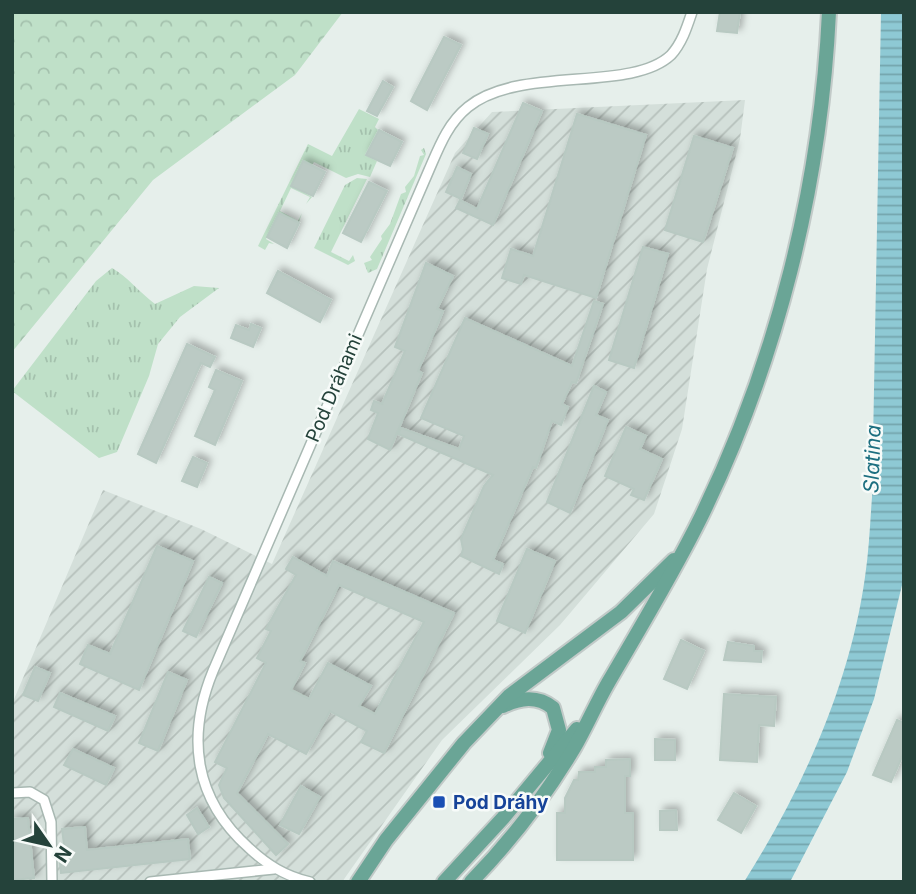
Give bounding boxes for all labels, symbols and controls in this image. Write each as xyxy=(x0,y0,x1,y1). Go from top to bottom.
street label: Pod Dráhami xyxy=(301,331,367,445)
water label: Slatina xyxy=(858,424,886,494)
place label: Pod Dráhy xyxy=(453,791,549,814)
marker: Pod Dráhy xyxy=(431,794,447,810)
north arrow xyxy=(14,810,84,880)
text: N xyxy=(49,842,76,867)

